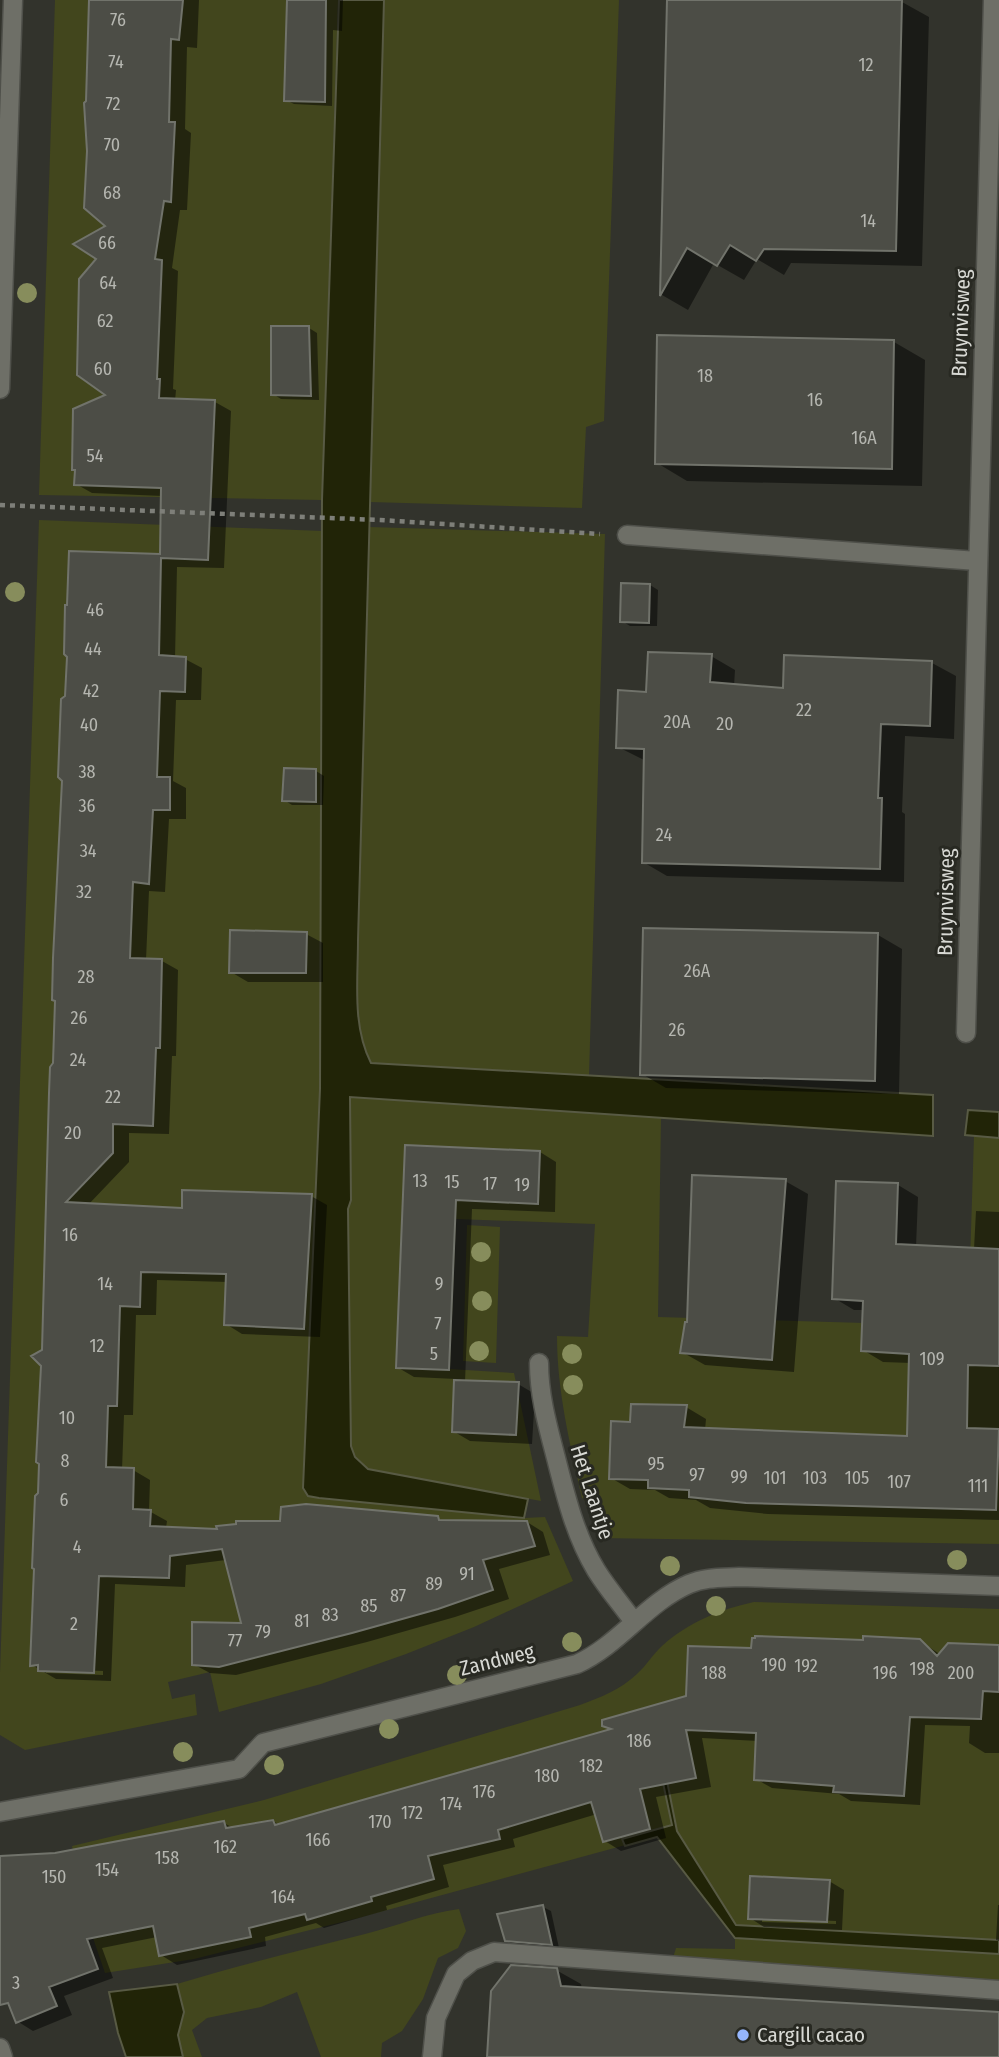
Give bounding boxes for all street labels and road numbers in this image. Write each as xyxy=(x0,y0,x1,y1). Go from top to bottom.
street label: Bruynvisweg xyxy=(946,269,976,377)
street label: Bruynvisweg xyxy=(932,848,960,956)
street label: Het Laantje xyxy=(564,1441,620,1543)
street label: Zandweg xyxy=(457,1638,537,1682)

